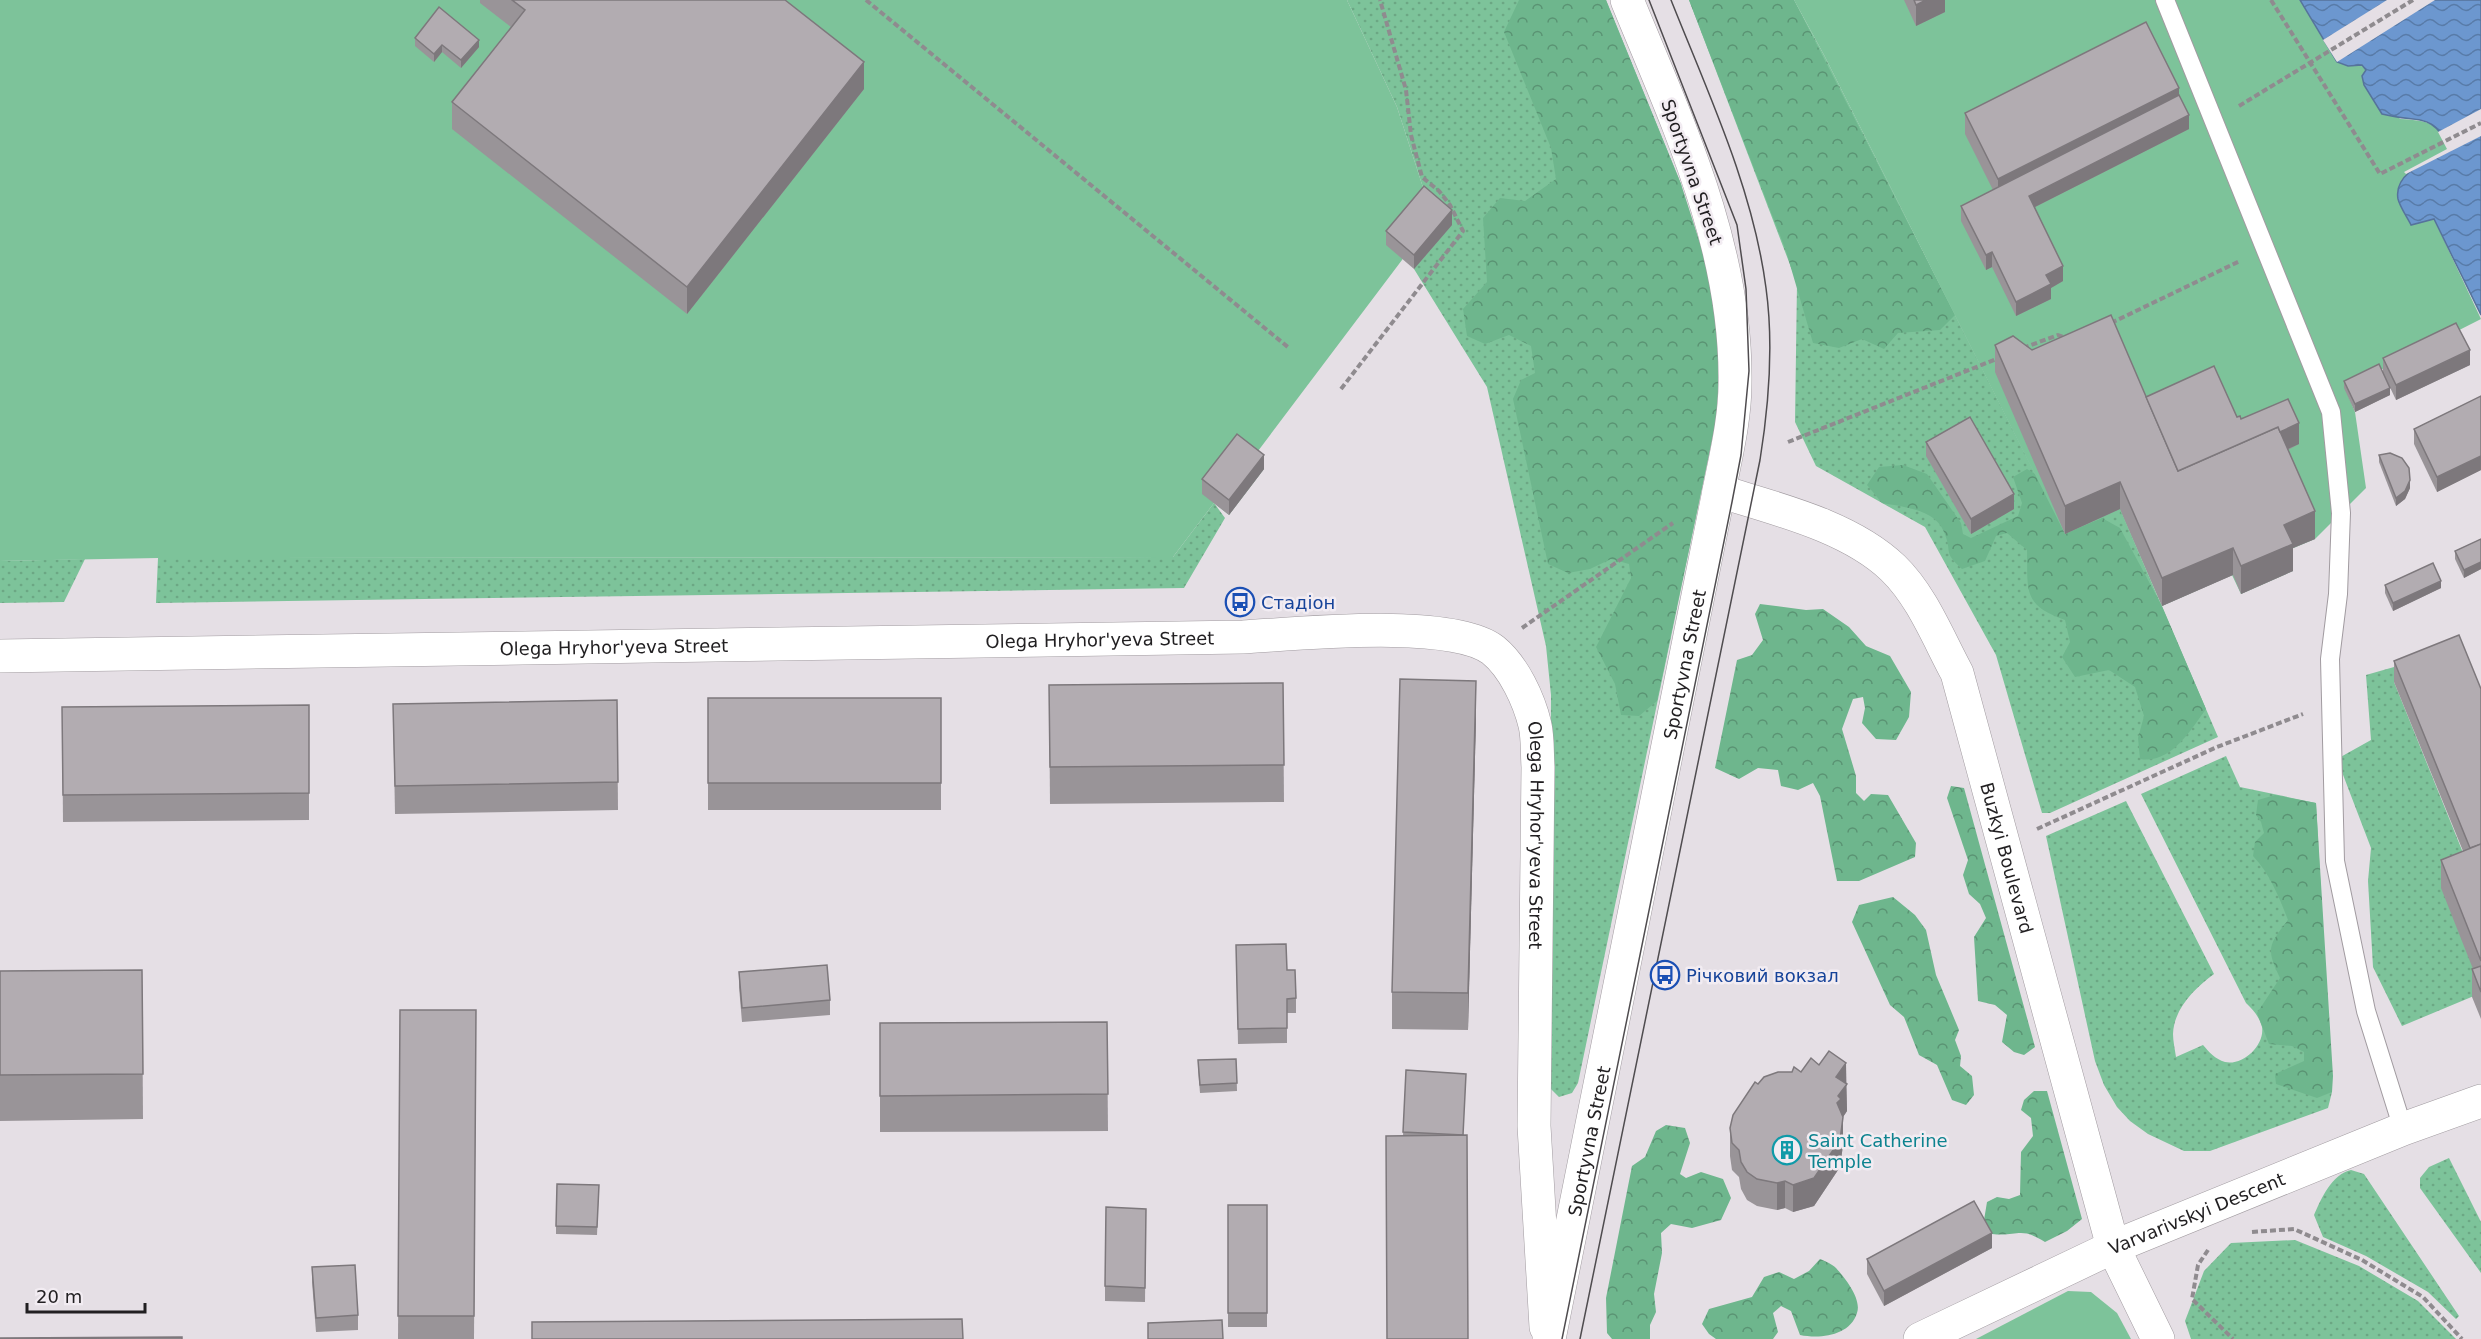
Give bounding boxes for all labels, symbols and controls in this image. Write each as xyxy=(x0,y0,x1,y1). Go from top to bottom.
street label: Sportyvna Street xyxy=(1657,96,1727,248)
bus stop icon: Стадіон xyxy=(1224,586,1256,618)
street label: Sportyvna Street xyxy=(1659,588,1710,741)
place label: Стадіон xyxy=(1261,592,1335,613)
street label: Olega Hryhor'yeva Street xyxy=(985,627,1214,651)
street label: Olega Hryhor'yeva Street xyxy=(499,634,728,659)
street label: Olega Hryhor'yeva Street xyxy=(1524,719,1549,950)
street label: Buzkyi Boulevard xyxy=(1977,780,2038,936)
bus stop icon: Річковий вокзал xyxy=(1649,959,1681,991)
place label: Річковий вокзал xyxy=(1686,965,1839,986)
street label: Sportyvna Street xyxy=(1563,1064,1614,1218)
place label: Saint Catherine Temple xyxy=(1807,1130,1948,1172)
building icon: Saint Catherine Temple xyxy=(1771,1134,1803,1166)
street label: Varvarivskyi Descent xyxy=(2105,1168,2288,1258)
scale bar xyxy=(27,1276,146,1314)
text: 20 m xyxy=(36,1286,82,1307)

